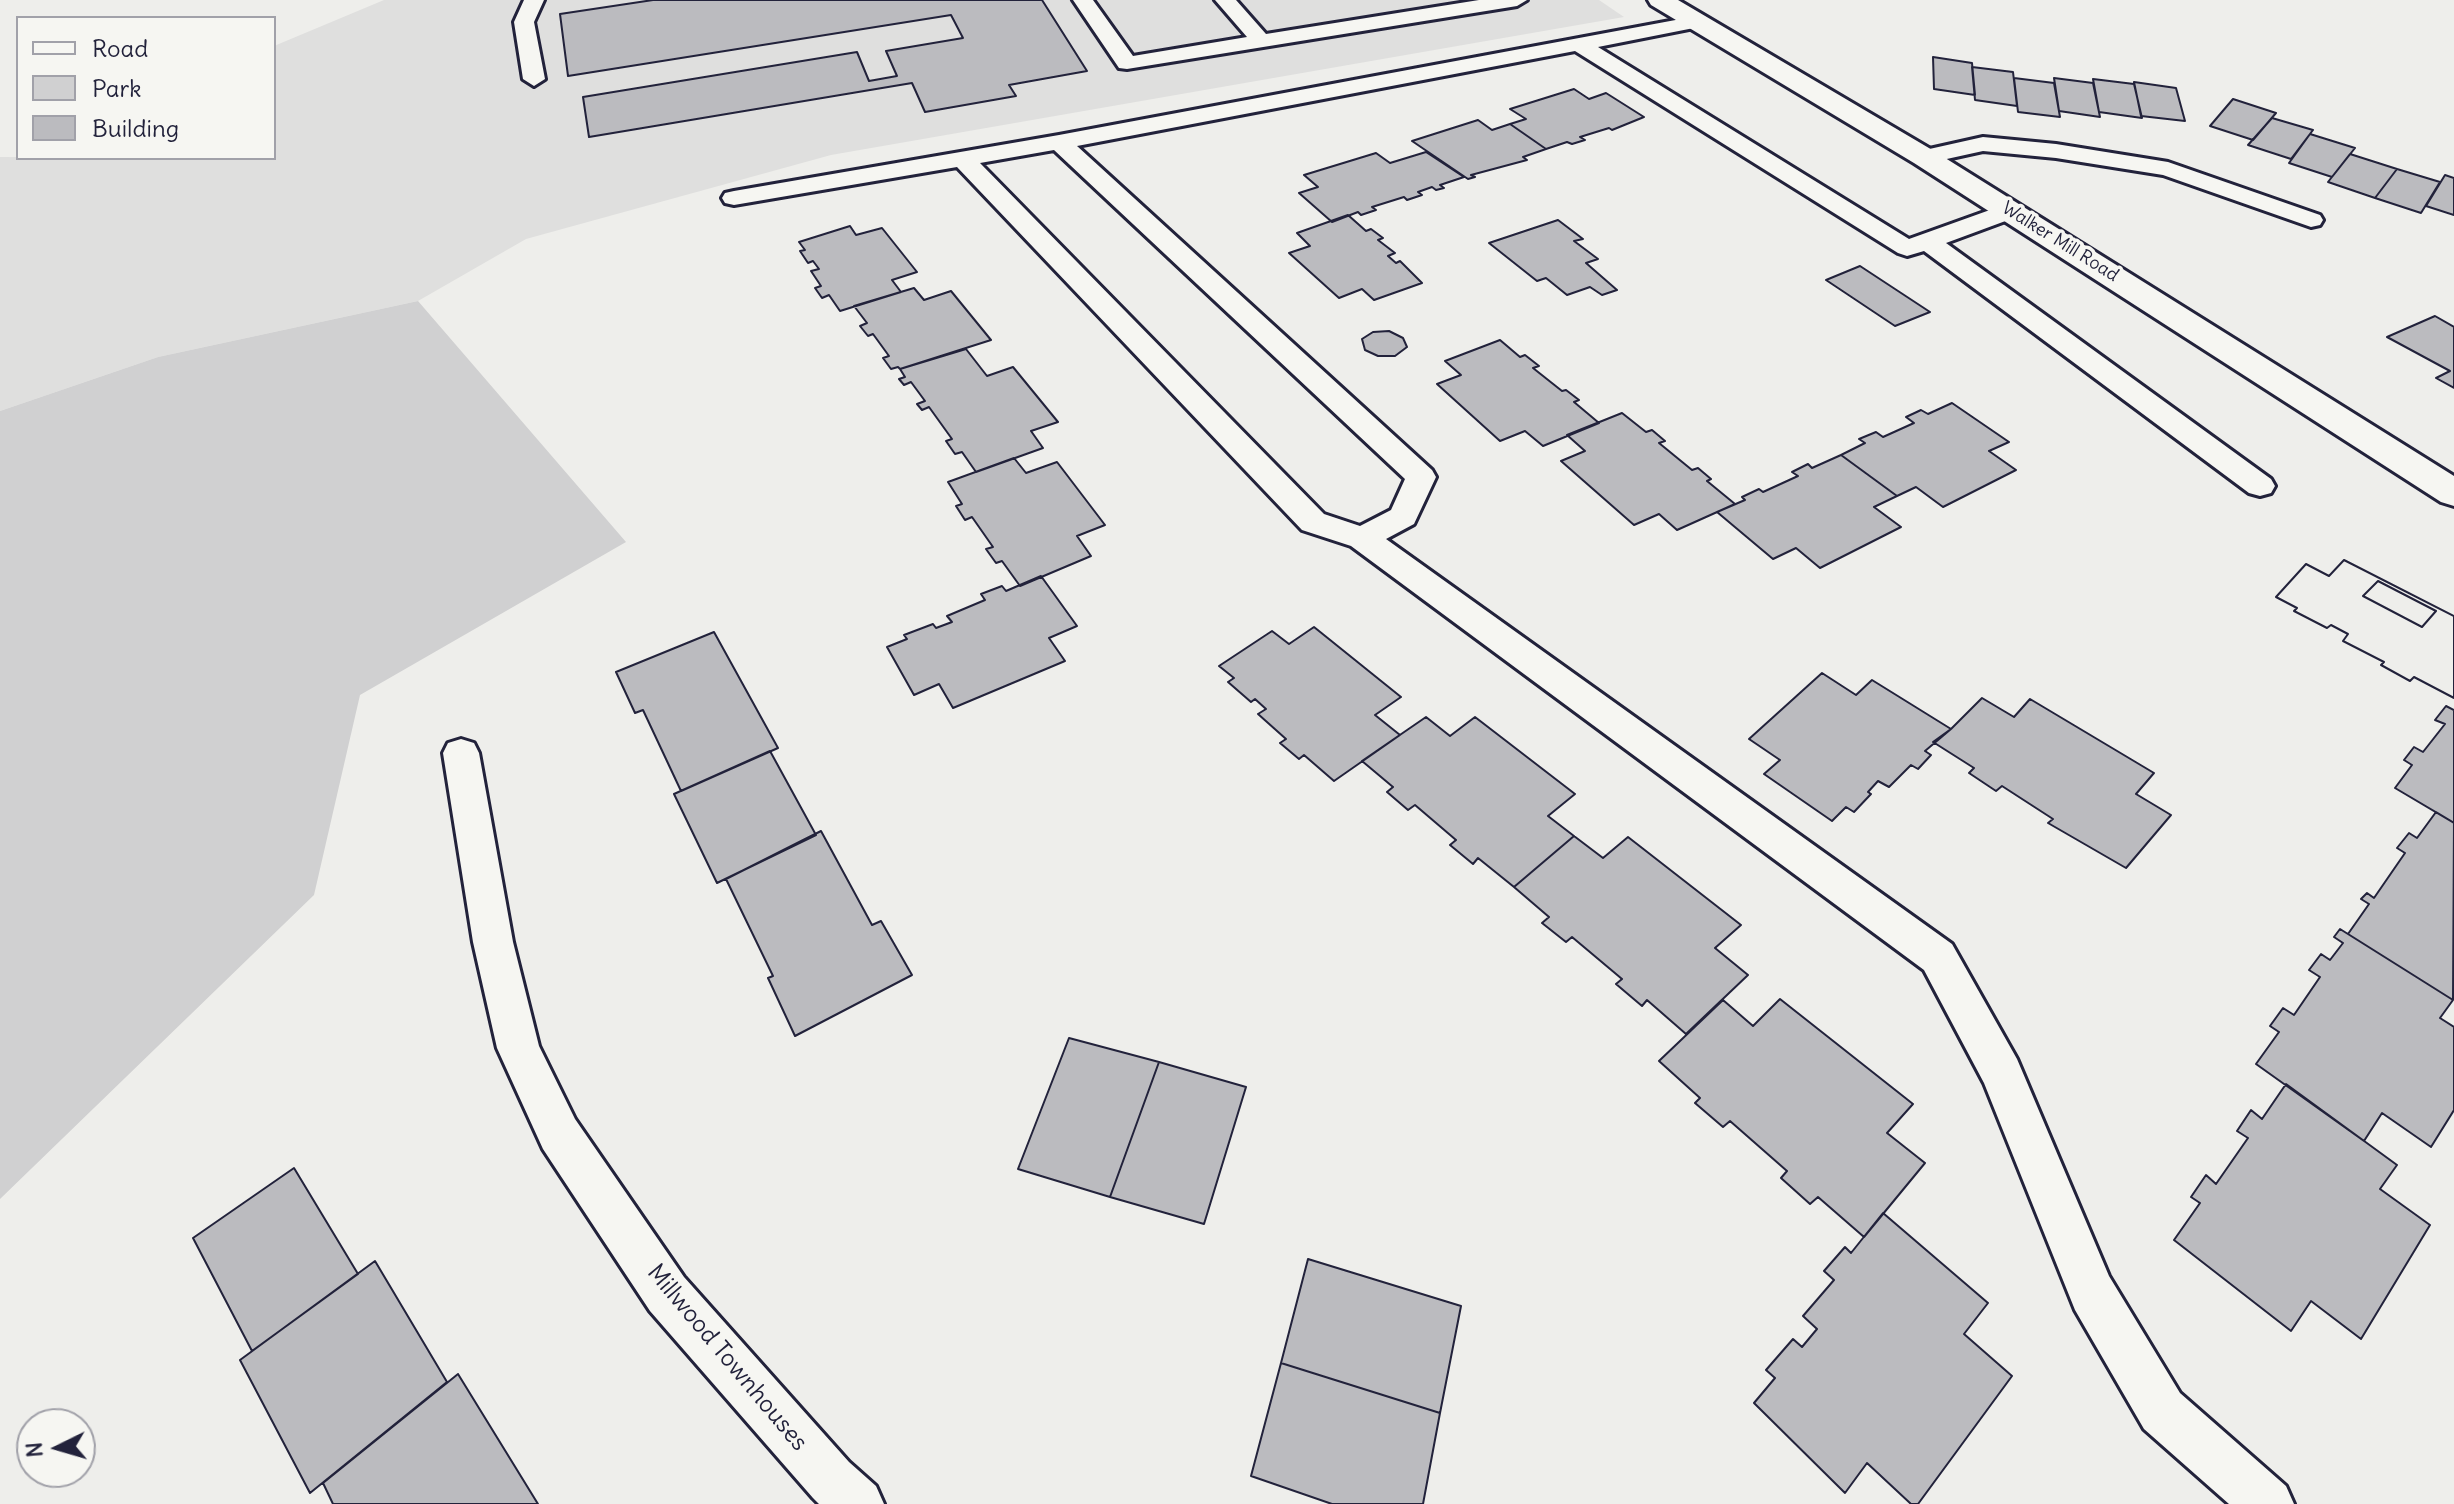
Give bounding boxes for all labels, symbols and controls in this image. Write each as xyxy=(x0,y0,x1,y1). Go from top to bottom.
legend xyxy=(16,16,276,160)
text: Road xyxy=(92,33,148,63)
text: Park xyxy=(92,73,142,103)
text: Building xyxy=(92,113,179,143)
street label: Walker Mill Road xyxy=(1998,197,2122,287)
street label: Millwood Townhouses xyxy=(641,1259,813,1457)
north arrow xyxy=(16,1408,96,1488)
text: N xyxy=(19,1441,49,1459)

